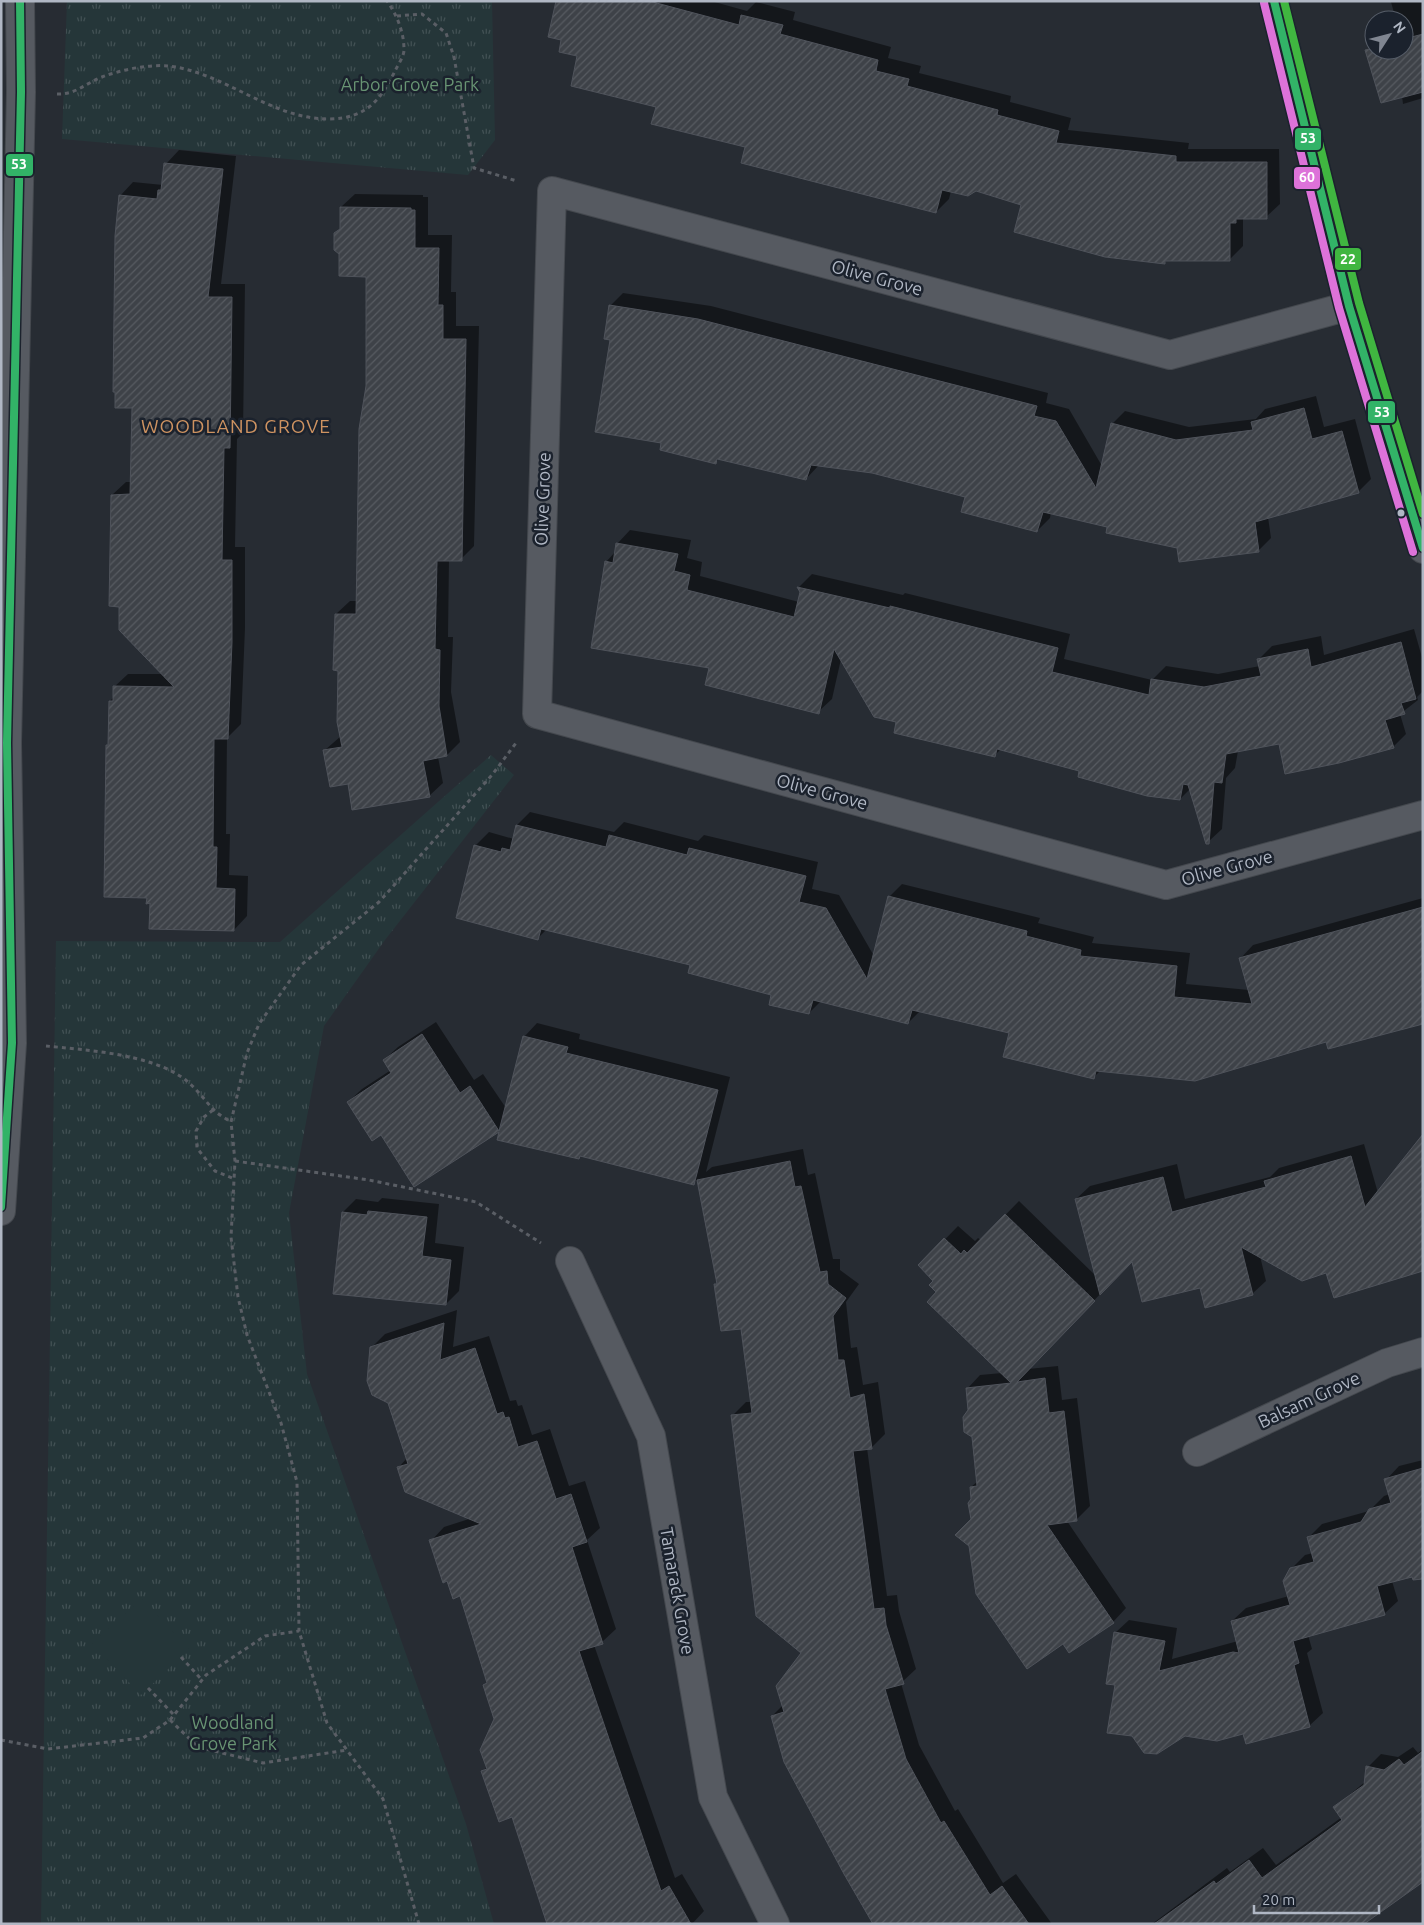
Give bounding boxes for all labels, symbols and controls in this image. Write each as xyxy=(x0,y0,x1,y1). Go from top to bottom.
north arrow xyxy=(1364,10,1414,60)
text: N xyxy=(1390,18,1409,36)
park label: Arbor Grove Park xyxy=(341,74,479,94)
line badge: 53 xyxy=(1294,127,1322,151)
text: 53 xyxy=(1300,130,1316,146)
line badge: 53 xyxy=(5,153,34,177)
text: 53 xyxy=(11,156,27,172)
line badge: 60 xyxy=(1293,166,1321,190)
text: 60 xyxy=(1299,169,1315,185)
line badge: 22 xyxy=(1334,247,1362,271)
text: 22 xyxy=(1340,251,1356,267)
street label: Olive Grove xyxy=(829,255,925,299)
line badge: 53 xyxy=(1367,400,1396,424)
text: 53 xyxy=(1374,404,1390,420)
district label: WOODLAND GROVE xyxy=(141,415,331,437)
street label: Olive Grove xyxy=(530,452,554,546)
unlabelled marker xyxy=(1396,508,1406,518)
street label: Olive Grove xyxy=(774,769,870,813)
street label: Olive Grove xyxy=(1179,845,1275,889)
street label: Balsam Grove xyxy=(1254,1367,1363,1431)
street label: Tamarack Grove xyxy=(657,1526,699,1656)
park label: Woodland Grove Park xyxy=(189,1712,277,1753)
scale bar xyxy=(1254,1882,1379,1914)
text: 20 m xyxy=(1262,1891,1295,1908)

